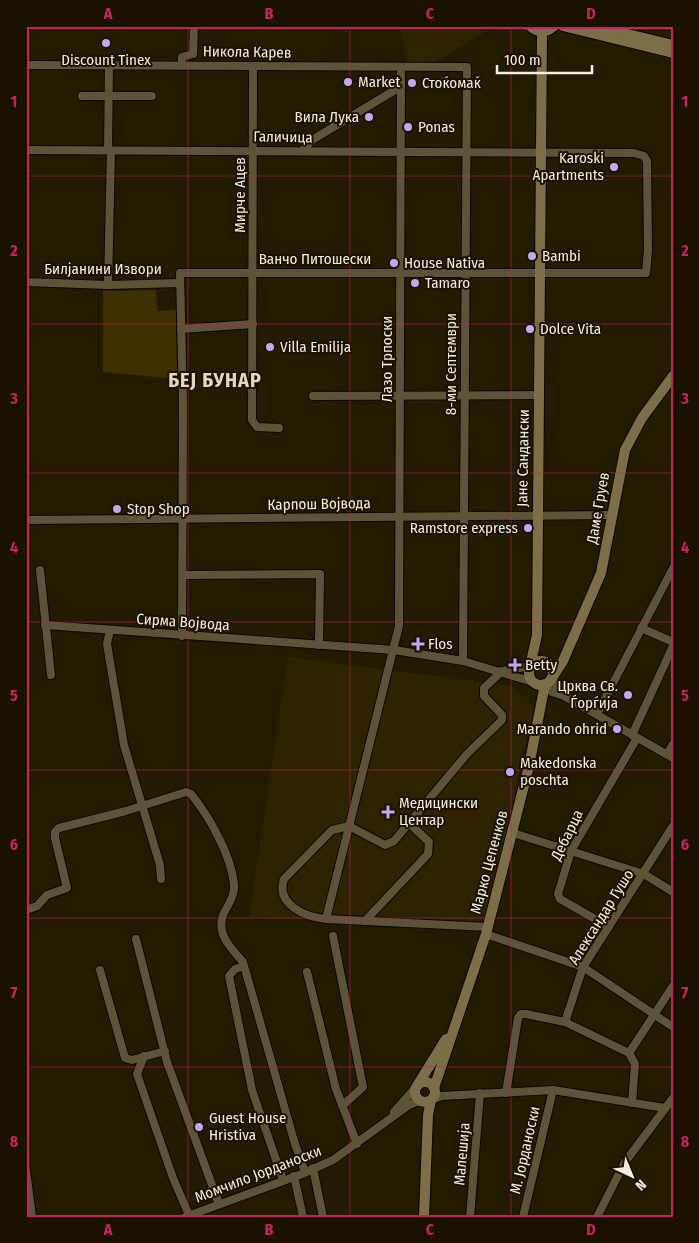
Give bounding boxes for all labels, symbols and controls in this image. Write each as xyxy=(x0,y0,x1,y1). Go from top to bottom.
text: A xyxy=(103,4,113,23)
text: B xyxy=(265,4,274,23)
text: C xyxy=(426,4,435,23)
text: D xyxy=(586,4,596,23)
marker: Discount Tinex xyxy=(100,37,112,49)
street label: Никола Карев xyxy=(203,42,291,62)
scale bar xyxy=(497,42,592,74)
place label: Discount Tinex xyxy=(61,51,151,69)
text: 100 m xyxy=(504,51,541,69)
place label: Market xyxy=(358,73,401,91)
place label: Стоќомаќ xyxy=(422,74,481,92)
marker: Market xyxy=(342,76,354,88)
marker: Стоќомаќ xyxy=(406,77,418,89)
text: 1 xyxy=(11,92,17,111)
text: 1 xyxy=(682,92,688,111)
place label: Вила Лука xyxy=(294,108,359,126)
marker: Вила Лука xyxy=(363,111,375,123)
place label: Ponas xyxy=(418,118,455,136)
marker: Ponas xyxy=(402,121,414,133)
street label: Галичица xyxy=(253,127,313,147)
place label: Karoski Apartments xyxy=(533,149,604,184)
street label: Мирче Ацев xyxy=(231,157,249,233)
marker: Karoski Apartments xyxy=(608,161,620,173)
text: 2 xyxy=(9,241,18,260)
text: 2 xyxy=(680,241,689,260)
place label: Bambi xyxy=(542,247,581,265)
street label: Ванчо Питошески xyxy=(259,250,371,268)
marker: Bambi xyxy=(526,250,538,262)
place label: House Nativa xyxy=(404,254,485,272)
marker: House Nativa xyxy=(388,257,400,269)
street label: Билјанини Извори xyxy=(44,260,162,278)
place label: Tamaro xyxy=(425,274,470,292)
marker: Tamaro xyxy=(409,277,421,289)
street label: 8-ми Септември xyxy=(442,313,460,415)
street label: Лазо Трпоски xyxy=(378,316,396,402)
place label: Dolce Vita xyxy=(540,320,601,338)
marker: Dolce Vita xyxy=(524,323,536,335)
place label: Villa Emilija xyxy=(280,338,351,356)
marker: Villa Emilija xyxy=(264,341,276,353)
district label: БЕЈ БУНАР xyxy=(168,368,262,392)
text: 3 xyxy=(9,389,18,408)
text: 3 xyxy=(680,389,689,408)
street label: Јане Сандански xyxy=(513,409,533,507)
street label: Даме Груев xyxy=(583,471,613,546)
street label: Карпош Војвода xyxy=(267,494,371,514)
place label: Stop Shop xyxy=(127,500,190,518)
marker: Stop Shop xyxy=(111,503,123,515)
place label: Ramstore express xyxy=(410,519,518,537)
marker: Ramstore express xyxy=(522,522,534,534)
text: 4 xyxy=(10,538,18,557)
text: 4 xyxy=(681,538,689,557)
street label: Сирма Војвода xyxy=(136,610,230,634)
place label: Flos xyxy=(428,635,453,653)
marker: Flos xyxy=(412,638,424,650)
place label: Betty xyxy=(525,656,557,674)
marker: Betty xyxy=(509,659,521,671)
place label: Црква Св. Ѓoрѓијa xyxy=(558,677,618,712)
text: 5 xyxy=(10,686,18,705)
text: 5 xyxy=(681,686,689,705)
marker: Црква Св. Ѓoрѓијa xyxy=(622,689,634,701)
place label: Marando ohrid xyxy=(517,720,607,738)
marker: Marando ohrid xyxy=(611,723,623,735)
place label: Makedonska poschta xyxy=(520,754,597,789)
marker: Makedonska poschta xyxy=(504,766,516,778)
place label: Медицински Центар xyxy=(399,794,478,829)
marker: Медицински Центар xyxy=(381,805,395,819)
street label: Дебарца xyxy=(547,807,587,864)
street label: Марко Цепенков xyxy=(467,808,511,916)
text: 6 xyxy=(10,835,18,854)
text: 6 xyxy=(681,835,689,854)
street label: Александар Гушо xyxy=(564,866,638,968)
text: 7 xyxy=(11,983,18,1002)
text: 7 xyxy=(682,983,689,1002)
street label: М. Јорданоски xyxy=(506,1104,544,1196)
place label: Guest House Hristiva xyxy=(209,1109,286,1144)
marker: Guest House Hristiva xyxy=(193,1121,205,1133)
street label: Малешија xyxy=(450,1122,474,1186)
text: 8 xyxy=(10,1132,19,1151)
text: 8 xyxy=(681,1132,690,1151)
street label: Момчило Јорданоски xyxy=(192,1142,324,1206)
north arrow xyxy=(606,1150,656,1200)
text: N xyxy=(632,1176,650,1194)
text: A xyxy=(103,1220,113,1239)
text: B xyxy=(265,1220,274,1239)
text: C xyxy=(426,1220,435,1239)
text: D xyxy=(586,1220,596,1239)

